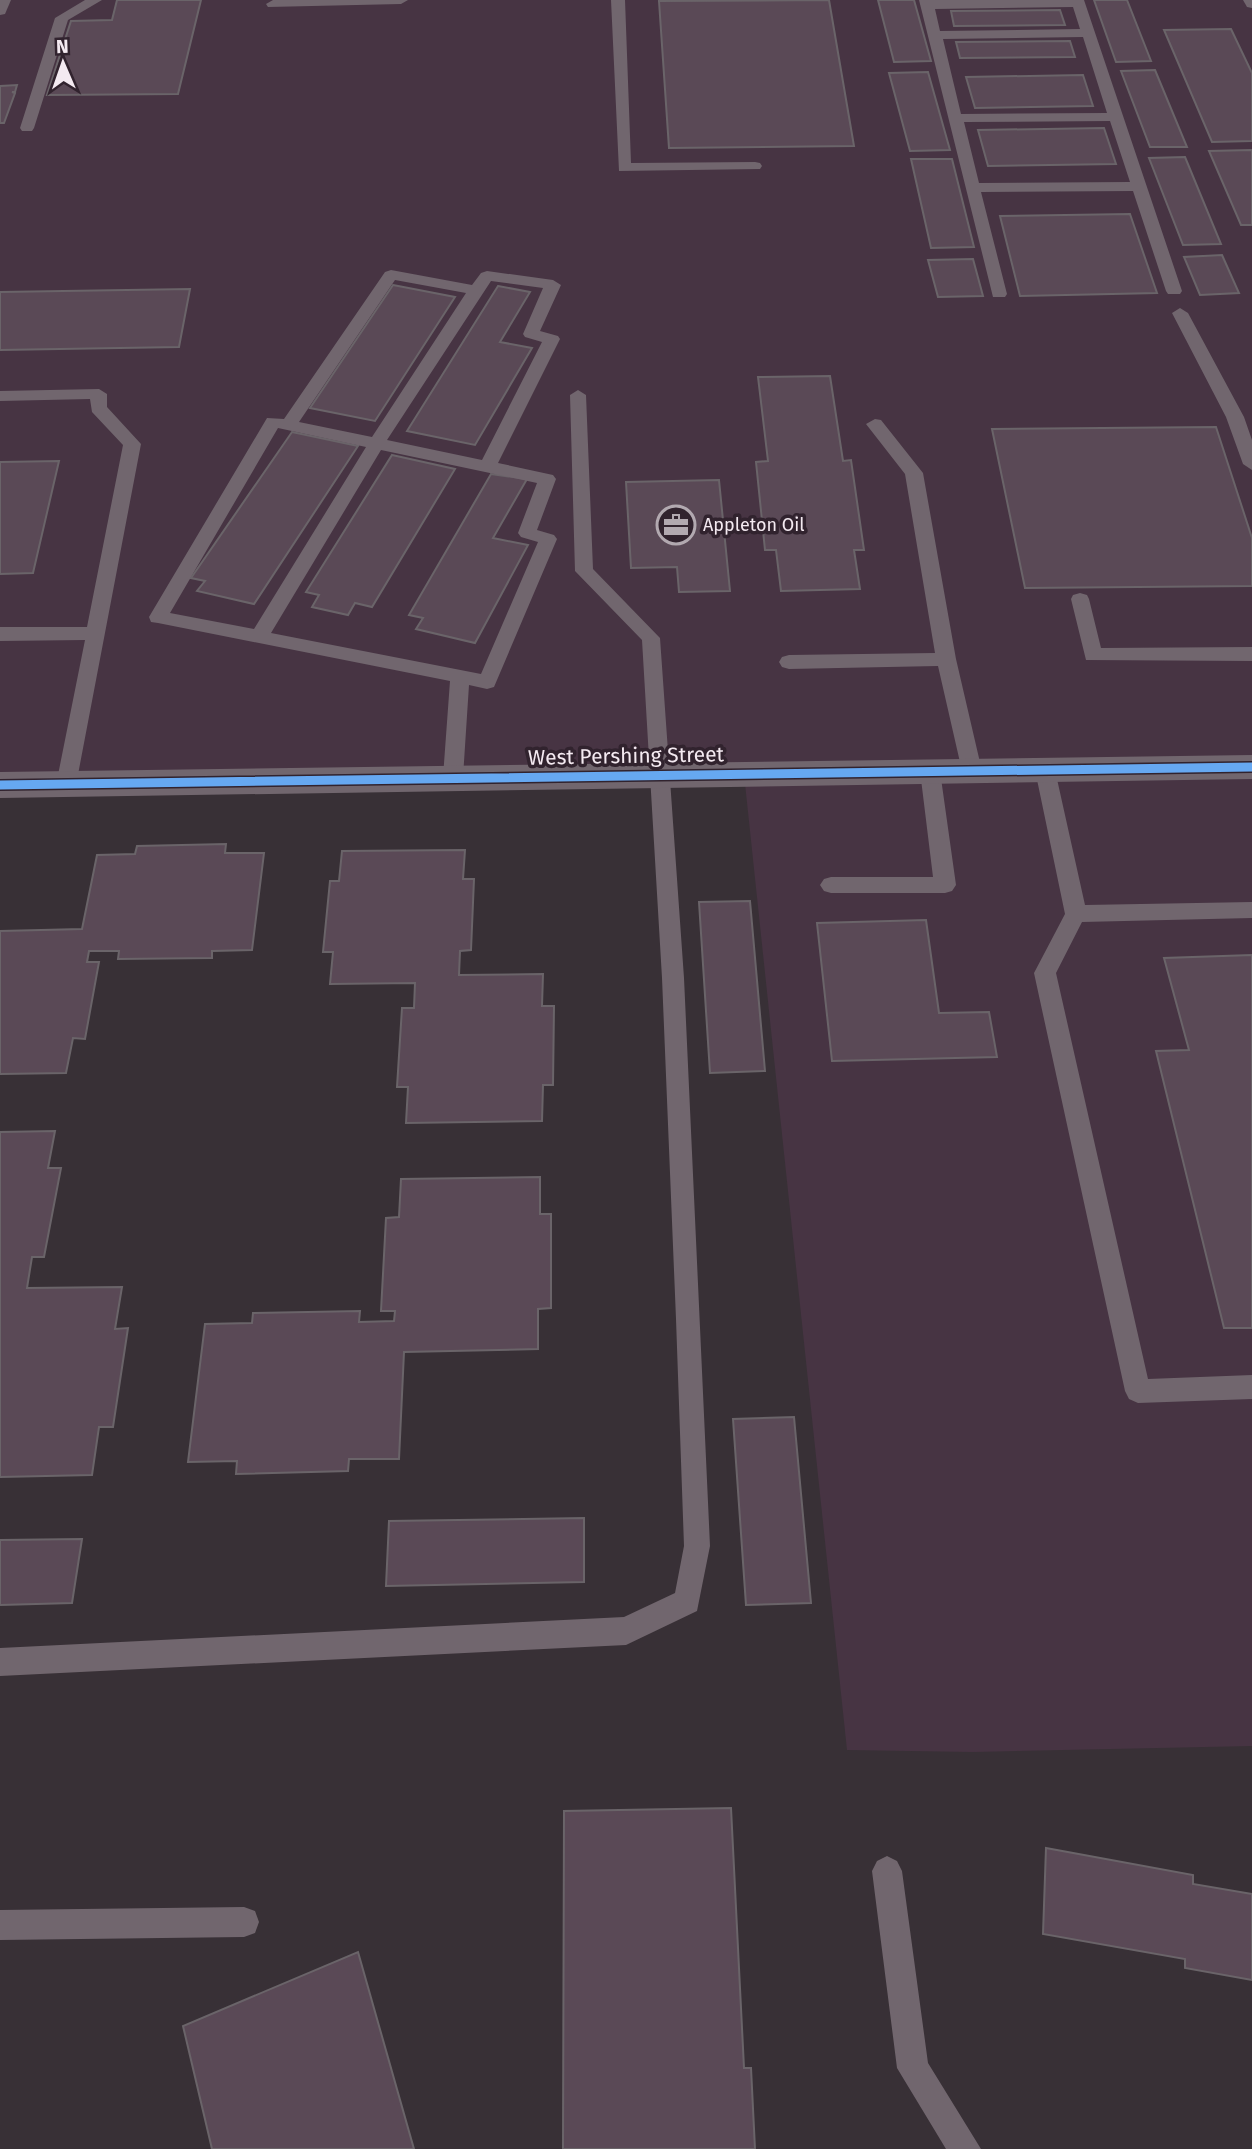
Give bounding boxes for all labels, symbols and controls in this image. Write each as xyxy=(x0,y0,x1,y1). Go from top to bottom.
north arrow xyxy=(28,28,98,98)
text: N xyxy=(56,35,69,58)
office icon: Appleton Oil xyxy=(655,504,697,546)
place label: Appleton Oil xyxy=(703,514,805,536)
street label: West Pershing Street xyxy=(528,741,725,771)

